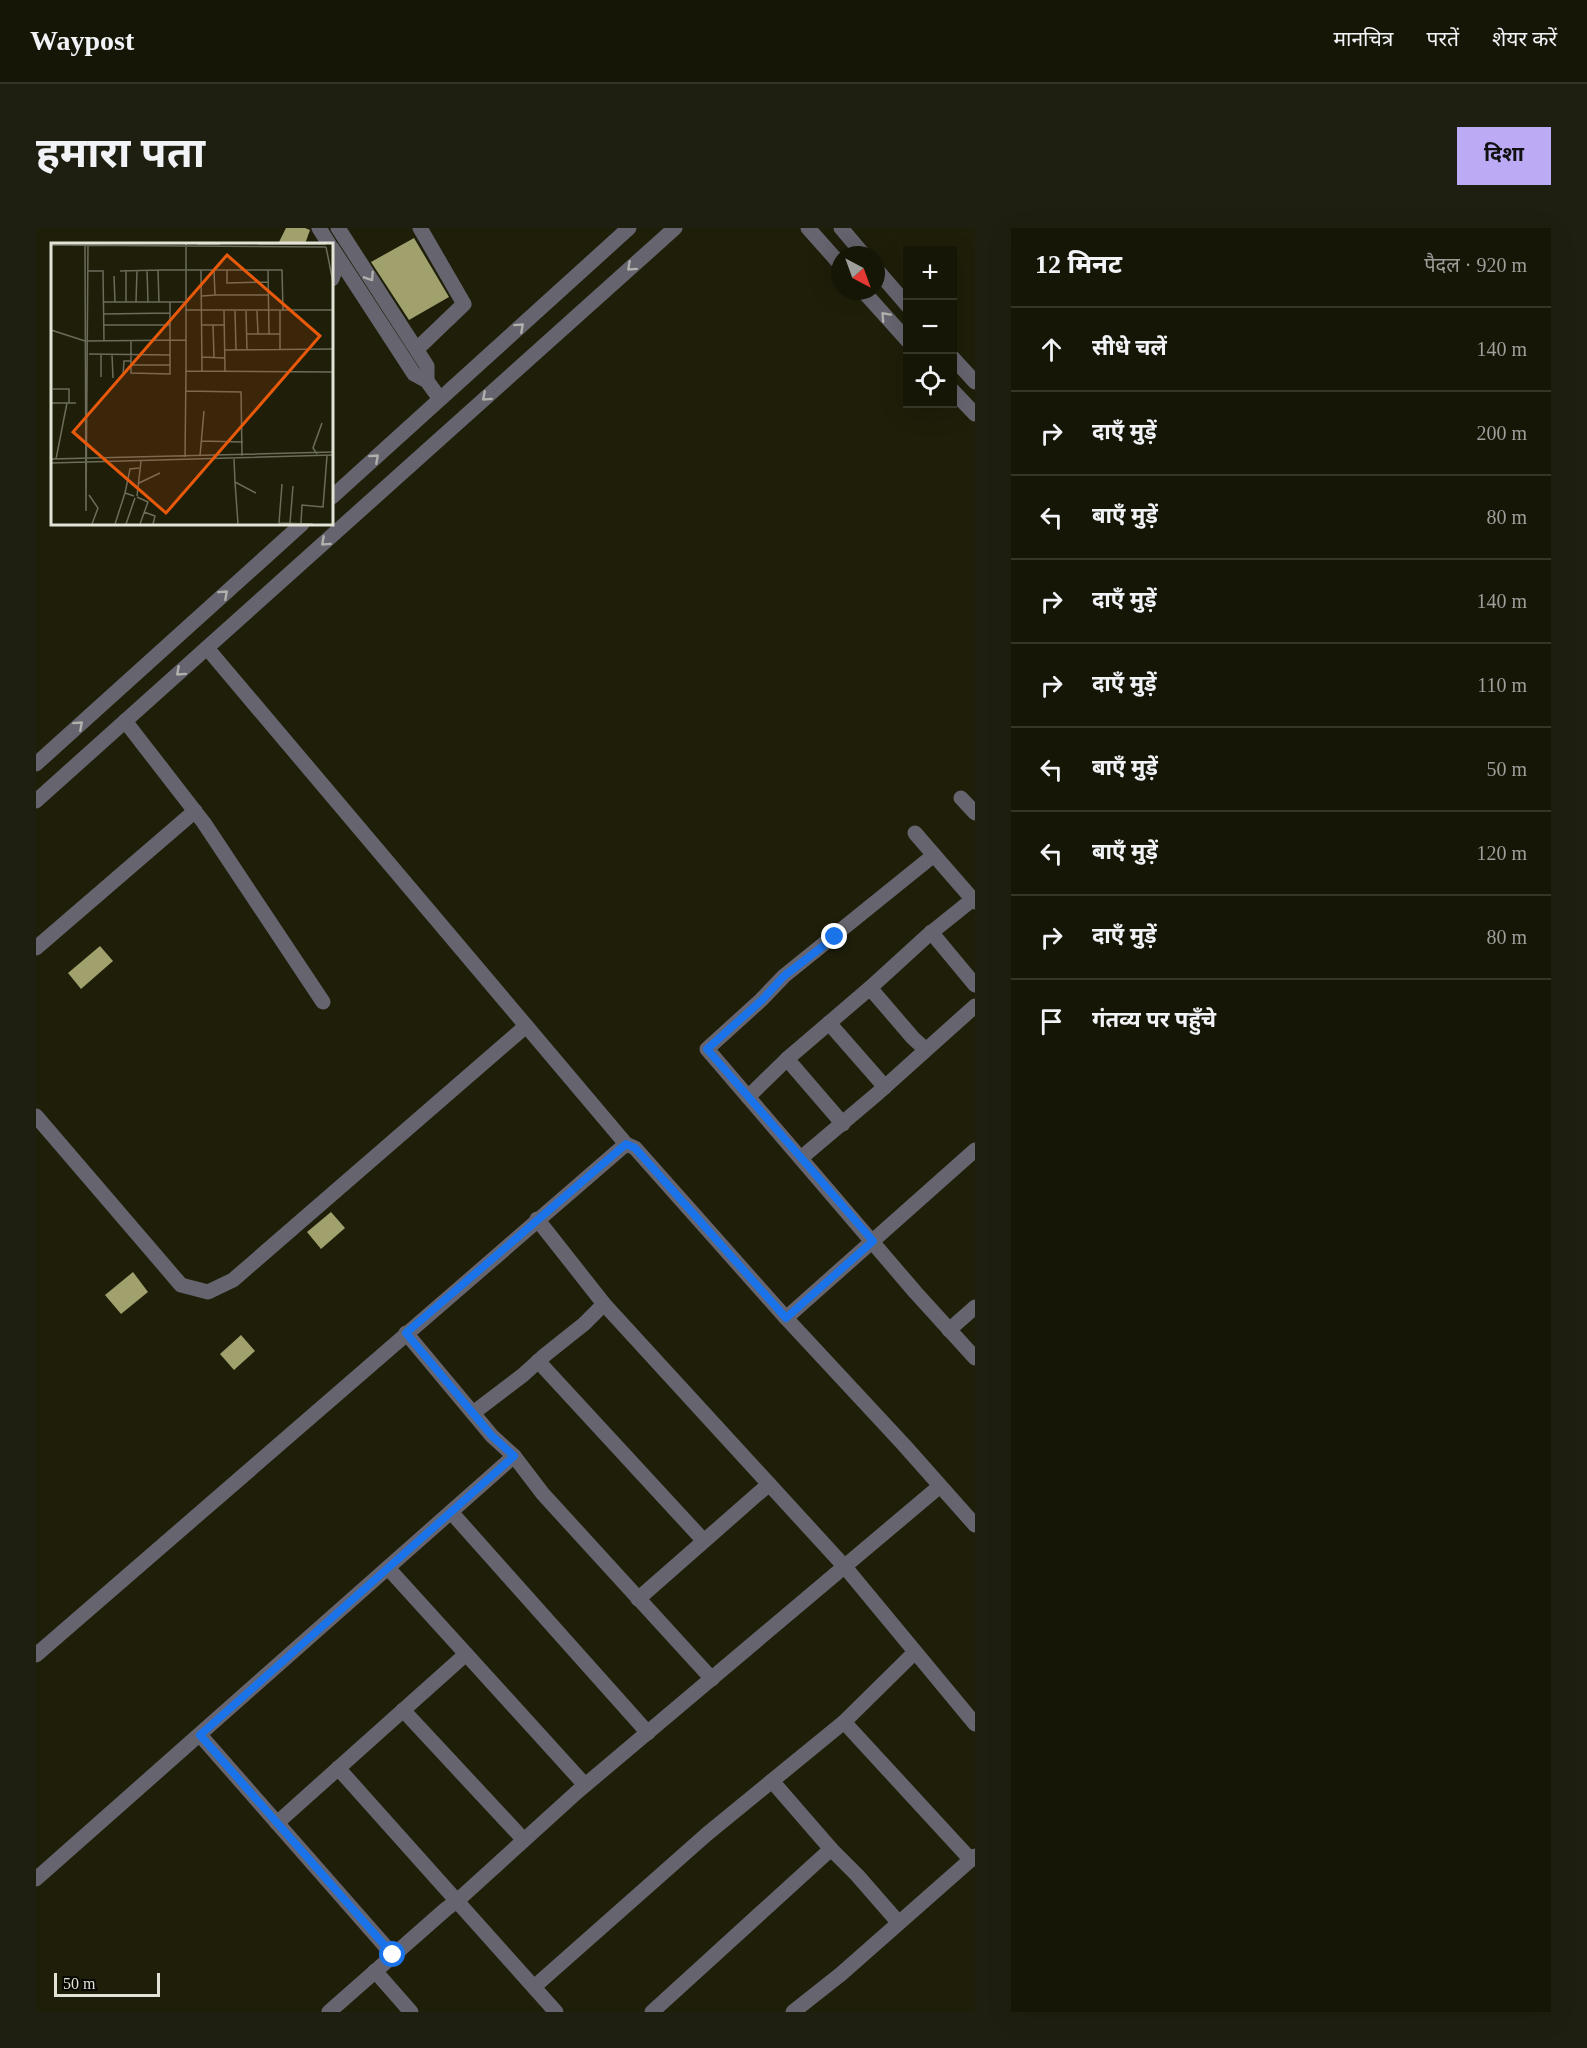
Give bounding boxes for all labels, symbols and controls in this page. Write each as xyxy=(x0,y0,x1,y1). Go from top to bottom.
text: Waypost xyxy=(30,25,134,56)
text: मानचित्र xyxy=(1333,27,1393,51)
text: परतें xyxy=(1426,27,1459,51)
text: शेयर करें xyxy=(1492,27,1557,51)
button: दिशा xyxy=(1457,127,1551,185)
text: हमारा पता xyxy=(36,130,205,176)
inset map xyxy=(51,243,333,525)
north arrow xyxy=(831,246,885,300)
map controls xyxy=(903,246,957,408)
button: + xyxy=(903,246,957,300)
text: 12 मिनट xyxy=(1035,250,1122,279)
text: पैदल · 920 m xyxy=(1424,254,1527,276)
one-way arrow xyxy=(627,260,638,271)
one-way arrow xyxy=(363,271,375,281)
button: − xyxy=(903,300,957,354)
one-way arrow xyxy=(881,312,892,322)
one-way arrow xyxy=(513,323,523,334)
icon: ahead xyxy=(1035,333,1068,366)
text: सीधे चलें xyxy=(1092,335,1167,360)
text: 140 m xyxy=(1476,338,1527,360)
button: locate xyxy=(903,354,957,408)
one-way arrow xyxy=(482,390,493,401)
icon: right xyxy=(1035,417,1068,450)
text: दाएँ मुड़ें xyxy=(1092,419,1157,444)
text: 200 m xyxy=(1476,422,1527,444)
one-way arrow xyxy=(368,454,379,465)
icon: left xyxy=(1035,501,1068,534)
text: बाएँ मुड़ें xyxy=(1092,503,1158,528)
text: 80 m xyxy=(1486,506,1527,528)
one-way arrow xyxy=(322,535,332,546)
icon: right xyxy=(1035,585,1068,618)
text: दाएँ मुड़ें xyxy=(1092,587,1157,612)
one-way arrow xyxy=(217,590,228,601)
text: 140 m xyxy=(1476,590,1527,612)
one-way arrow xyxy=(176,665,187,676)
icon: right xyxy=(1035,669,1068,702)
text: दाएँ मुड़ें xyxy=(1092,671,1157,696)
text: 110 m xyxy=(1477,674,1527,696)
one-way arrow xyxy=(72,721,83,732)
icon: left xyxy=(1035,753,1068,786)
text: बाएँ मुड़ें xyxy=(1092,755,1158,780)
text: 50 m xyxy=(1486,758,1527,780)
icon: left xyxy=(1035,837,1068,870)
text: बाएँ मुड़ें xyxy=(1092,839,1158,864)
text: 120 m xyxy=(1476,842,1527,864)
icon: right xyxy=(1035,921,1068,954)
route end xyxy=(821,923,847,949)
text: दाएँ मुड़ें xyxy=(1092,923,1157,948)
text: 80 m xyxy=(1486,926,1527,948)
icon: arrive xyxy=(1035,1005,1068,1038)
text: गंतव्य पर पहुँचे xyxy=(1092,1007,1216,1032)
route start xyxy=(379,1941,405,1967)
scale bar xyxy=(54,1970,160,1998)
text: 50 m xyxy=(63,1975,95,1992)

